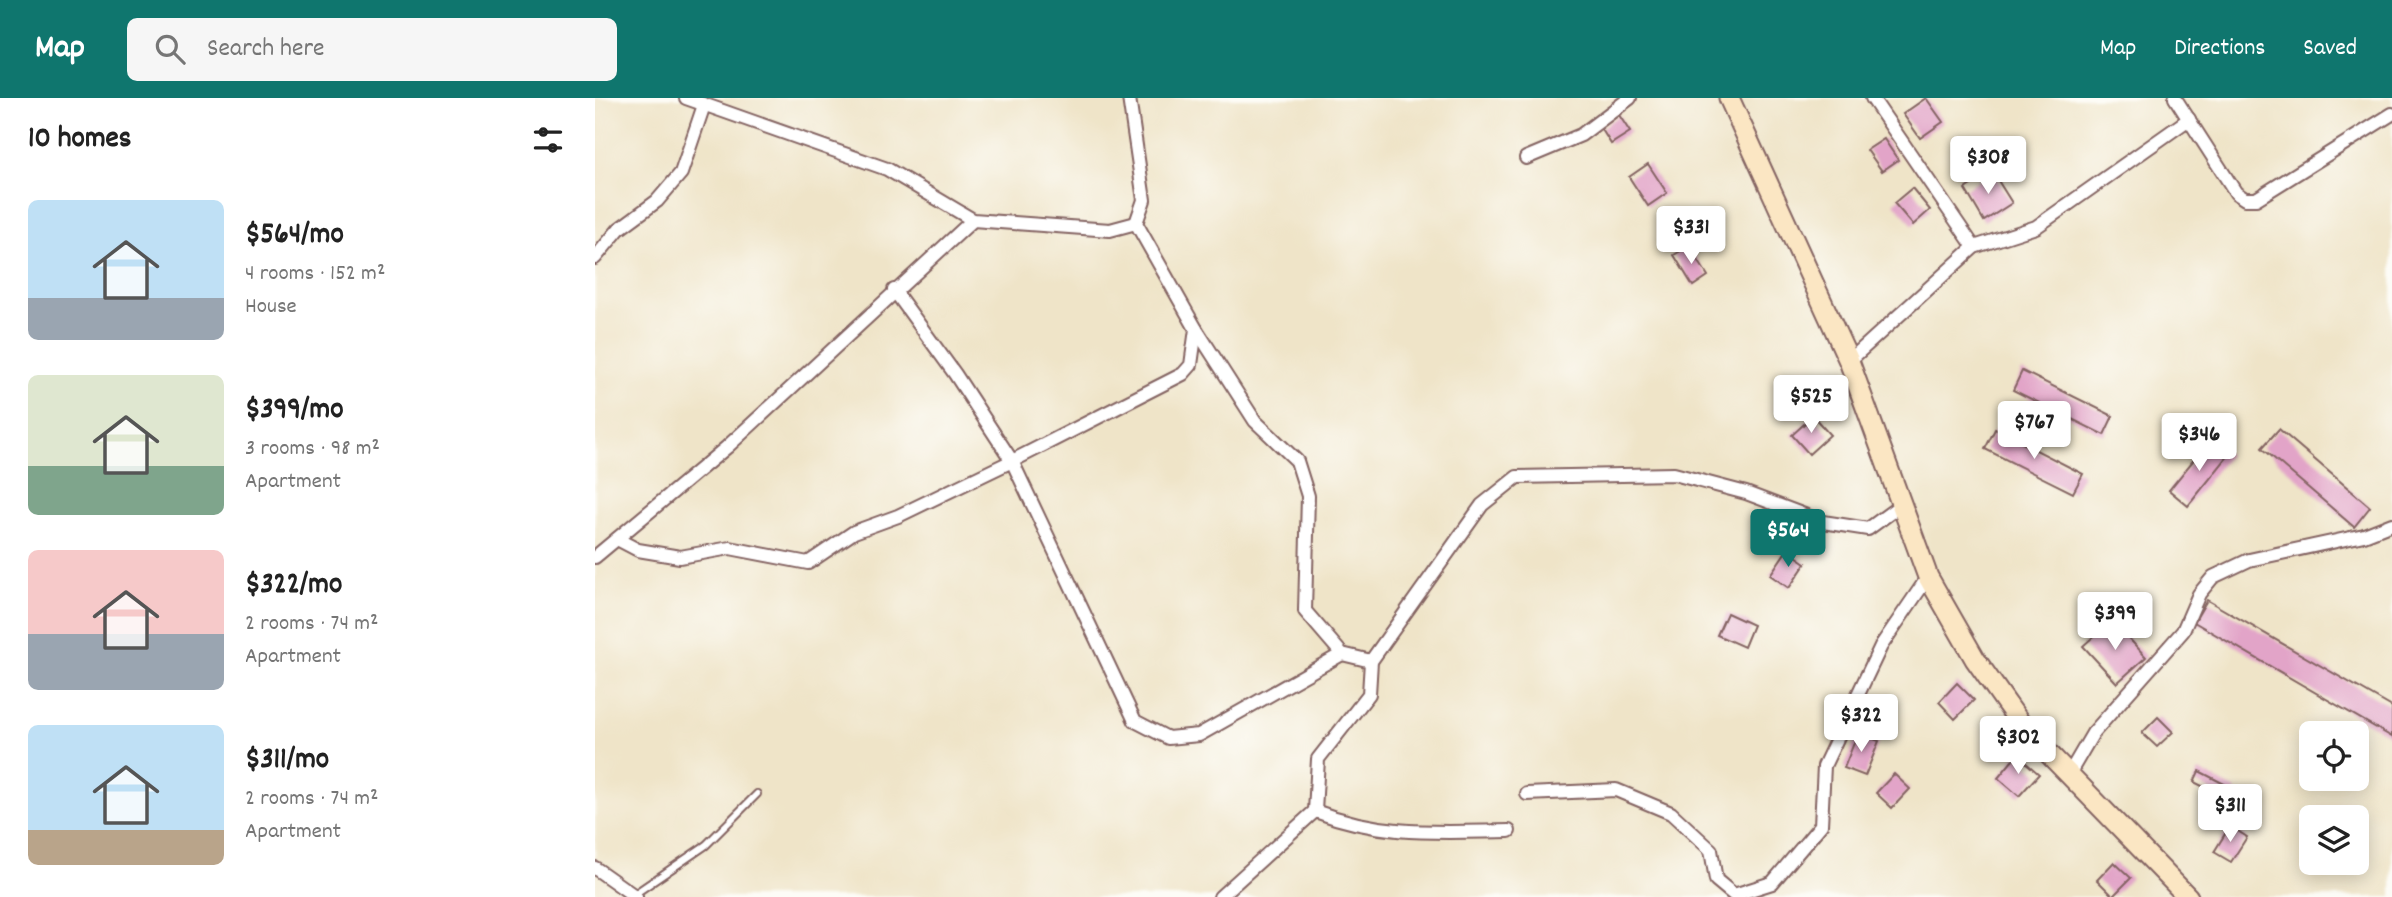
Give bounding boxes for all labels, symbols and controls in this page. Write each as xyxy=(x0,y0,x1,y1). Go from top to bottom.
search box xyxy=(127,18,617,81)
text: Map xyxy=(35,26,85,73)
icon: search xyxy=(151,30,189,68)
text: Search here xyxy=(207,31,325,68)
text: Map xyxy=(2100,32,2136,66)
text: Directions xyxy=(2174,32,2265,66)
text: Saved xyxy=(2303,32,2357,66)
text: 10 homes xyxy=(28,119,131,162)
icon: filters xyxy=(529,121,567,159)
pin: $308 xyxy=(1947,136,2029,196)
text: $308 xyxy=(1966,142,2010,175)
pin: $331 xyxy=(1650,206,1732,266)
text: $331 xyxy=(1672,212,1710,245)
text: $564/mo xyxy=(245,215,344,258)
icon: home xyxy=(84,228,168,312)
text: 4 rooms · 152 m² xyxy=(245,258,385,291)
text: House xyxy=(245,291,297,324)
pin: $525 xyxy=(1770,376,1852,435)
text: $525 xyxy=(1789,381,1833,414)
text: $399/mo xyxy=(245,390,344,433)
pin: $767 xyxy=(1993,402,2075,461)
icon: home xyxy=(84,403,168,487)
text: $767 xyxy=(2014,407,2054,440)
pin: $346 xyxy=(2158,414,2240,473)
text: $346 xyxy=(2178,419,2220,452)
text: 3 rooms · 98 m² xyxy=(245,433,380,466)
text: Apartment xyxy=(245,466,341,499)
pin: $564 xyxy=(1747,510,1829,569)
text: $564 xyxy=(1766,515,1810,548)
text: $322/mo xyxy=(245,565,342,608)
icon: home xyxy=(84,578,168,662)
pin: $399 xyxy=(2074,592,2156,652)
text: $399 xyxy=(2094,598,2136,631)
text: 2 rooms · 74 m² xyxy=(245,608,378,641)
text: Apartment xyxy=(245,641,341,674)
pin: $322 xyxy=(1820,694,1902,754)
text: $322 xyxy=(1840,700,1882,733)
pin: $302 xyxy=(1977,716,2059,776)
map controls xyxy=(2299,721,2369,875)
button: locate xyxy=(2299,721,2369,791)
text: $302 xyxy=(1996,722,2040,755)
text: $311/mo xyxy=(245,740,329,783)
icon: home xyxy=(84,753,168,837)
text: 2 rooms · 74 m² xyxy=(245,783,378,816)
pin: $311 xyxy=(2189,784,2271,844)
text: $311 xyxy=(2214,790,2246,823)
button: layers xyxy=(2299,805,2369,875)
text: Apartment xyxy=(245,816,341,849)

